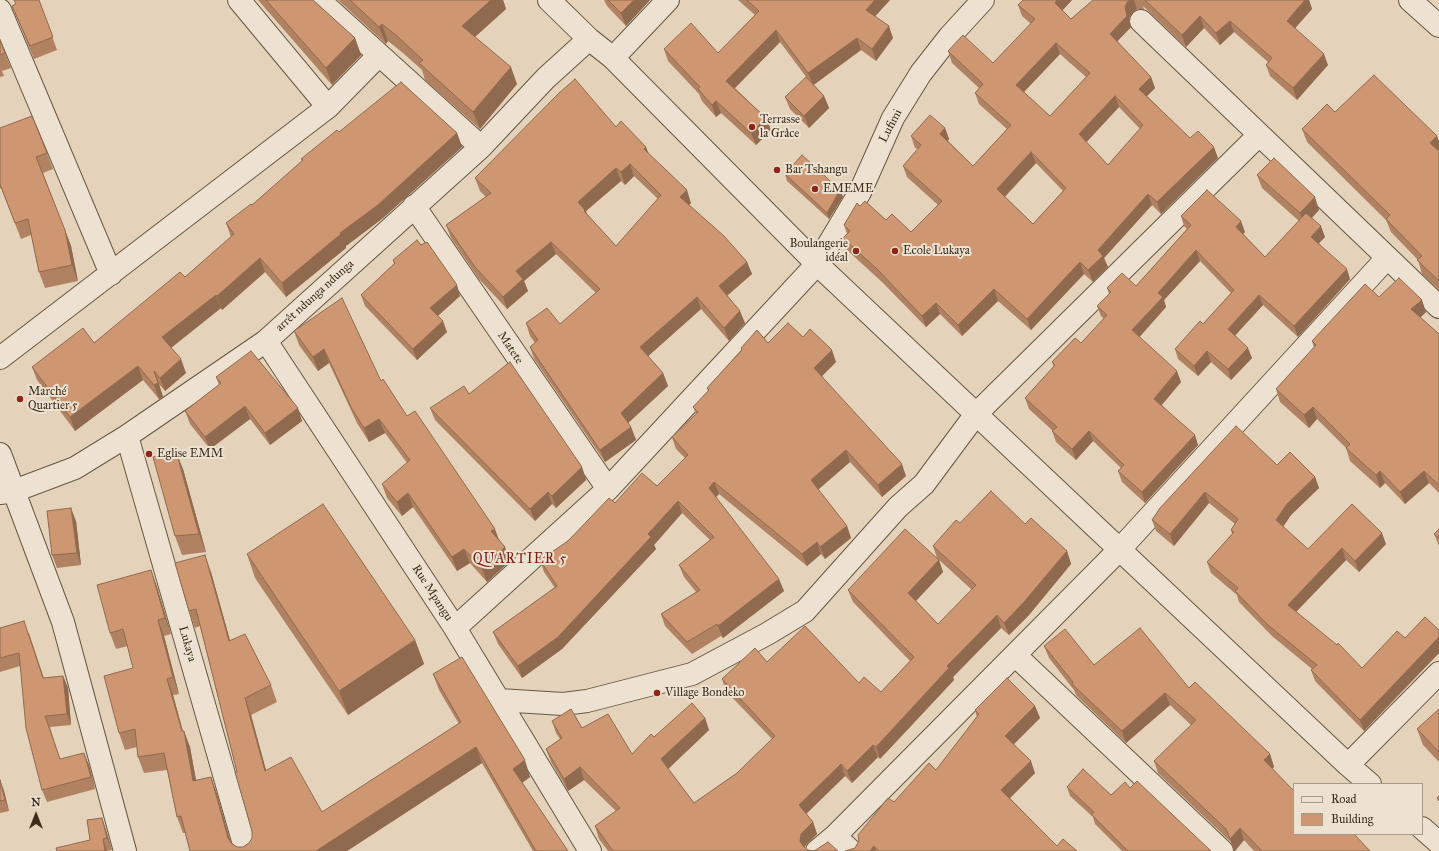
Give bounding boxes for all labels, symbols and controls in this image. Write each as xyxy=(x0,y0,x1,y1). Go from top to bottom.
street label: Lufimi xyxy=(877,107,905,145)
place label: Terrasse la Grâce xyxy=(760,113,800,141)
marker: Terrasse la Grâce xyxy=(747,122,757,132)
place label: Bar Tshangu xyxy=(785,163,848,177)
marker: Bar Tshangu xyxy=(772,165,782,175)
place label: EMEME xyxy=(823,182,874,196)
marker: EMEME xyxy=(810,184,820,194)
place label: Boulangerie idéal xyxy=(789,237,848,265)
place label: Ecole Lukaya xyxy=(903,244,970,258)
marker: Boulangerie idéal xyxy=(851,246,861,256)
marker: Ecole Lukaya xyxy=(890,246,900,256)
street label: arrêt ndunga ndunga xyxy=(273,257,357,335)
street label: Matete xyxy=(494,329,526,367)
place label: Marché Quartier 5 xyxy=(28,385,78,413)
marker: Marché Quartier 5 xyxy=(15,394,25,404)
place label: Eglise EMM xyxy=(157,447,223,461)
marker: Eglise EMM xyxy=(144,449,154,459)
district label: QUARTIER 5 xyxy=(473,552,567,568)
street label: Rue Mpangu xyxy=(408,562,456,624)
street label: Lukaya xyxy=(175,625,199,663)
place label: Village Bondeko xyxy=(665,686,745,700)
marker: Village Bondeko xyxy=(652,688,662,698)
legend xyxy=(1293,783,1423,835)
text: Road xyxy=(1331,792,1357,806)
north arrow xyxy=(16,795,56,835)
text: N xyxy=(31,796,41,809)
text: Building xyxy=(1331,812,1373,826)

